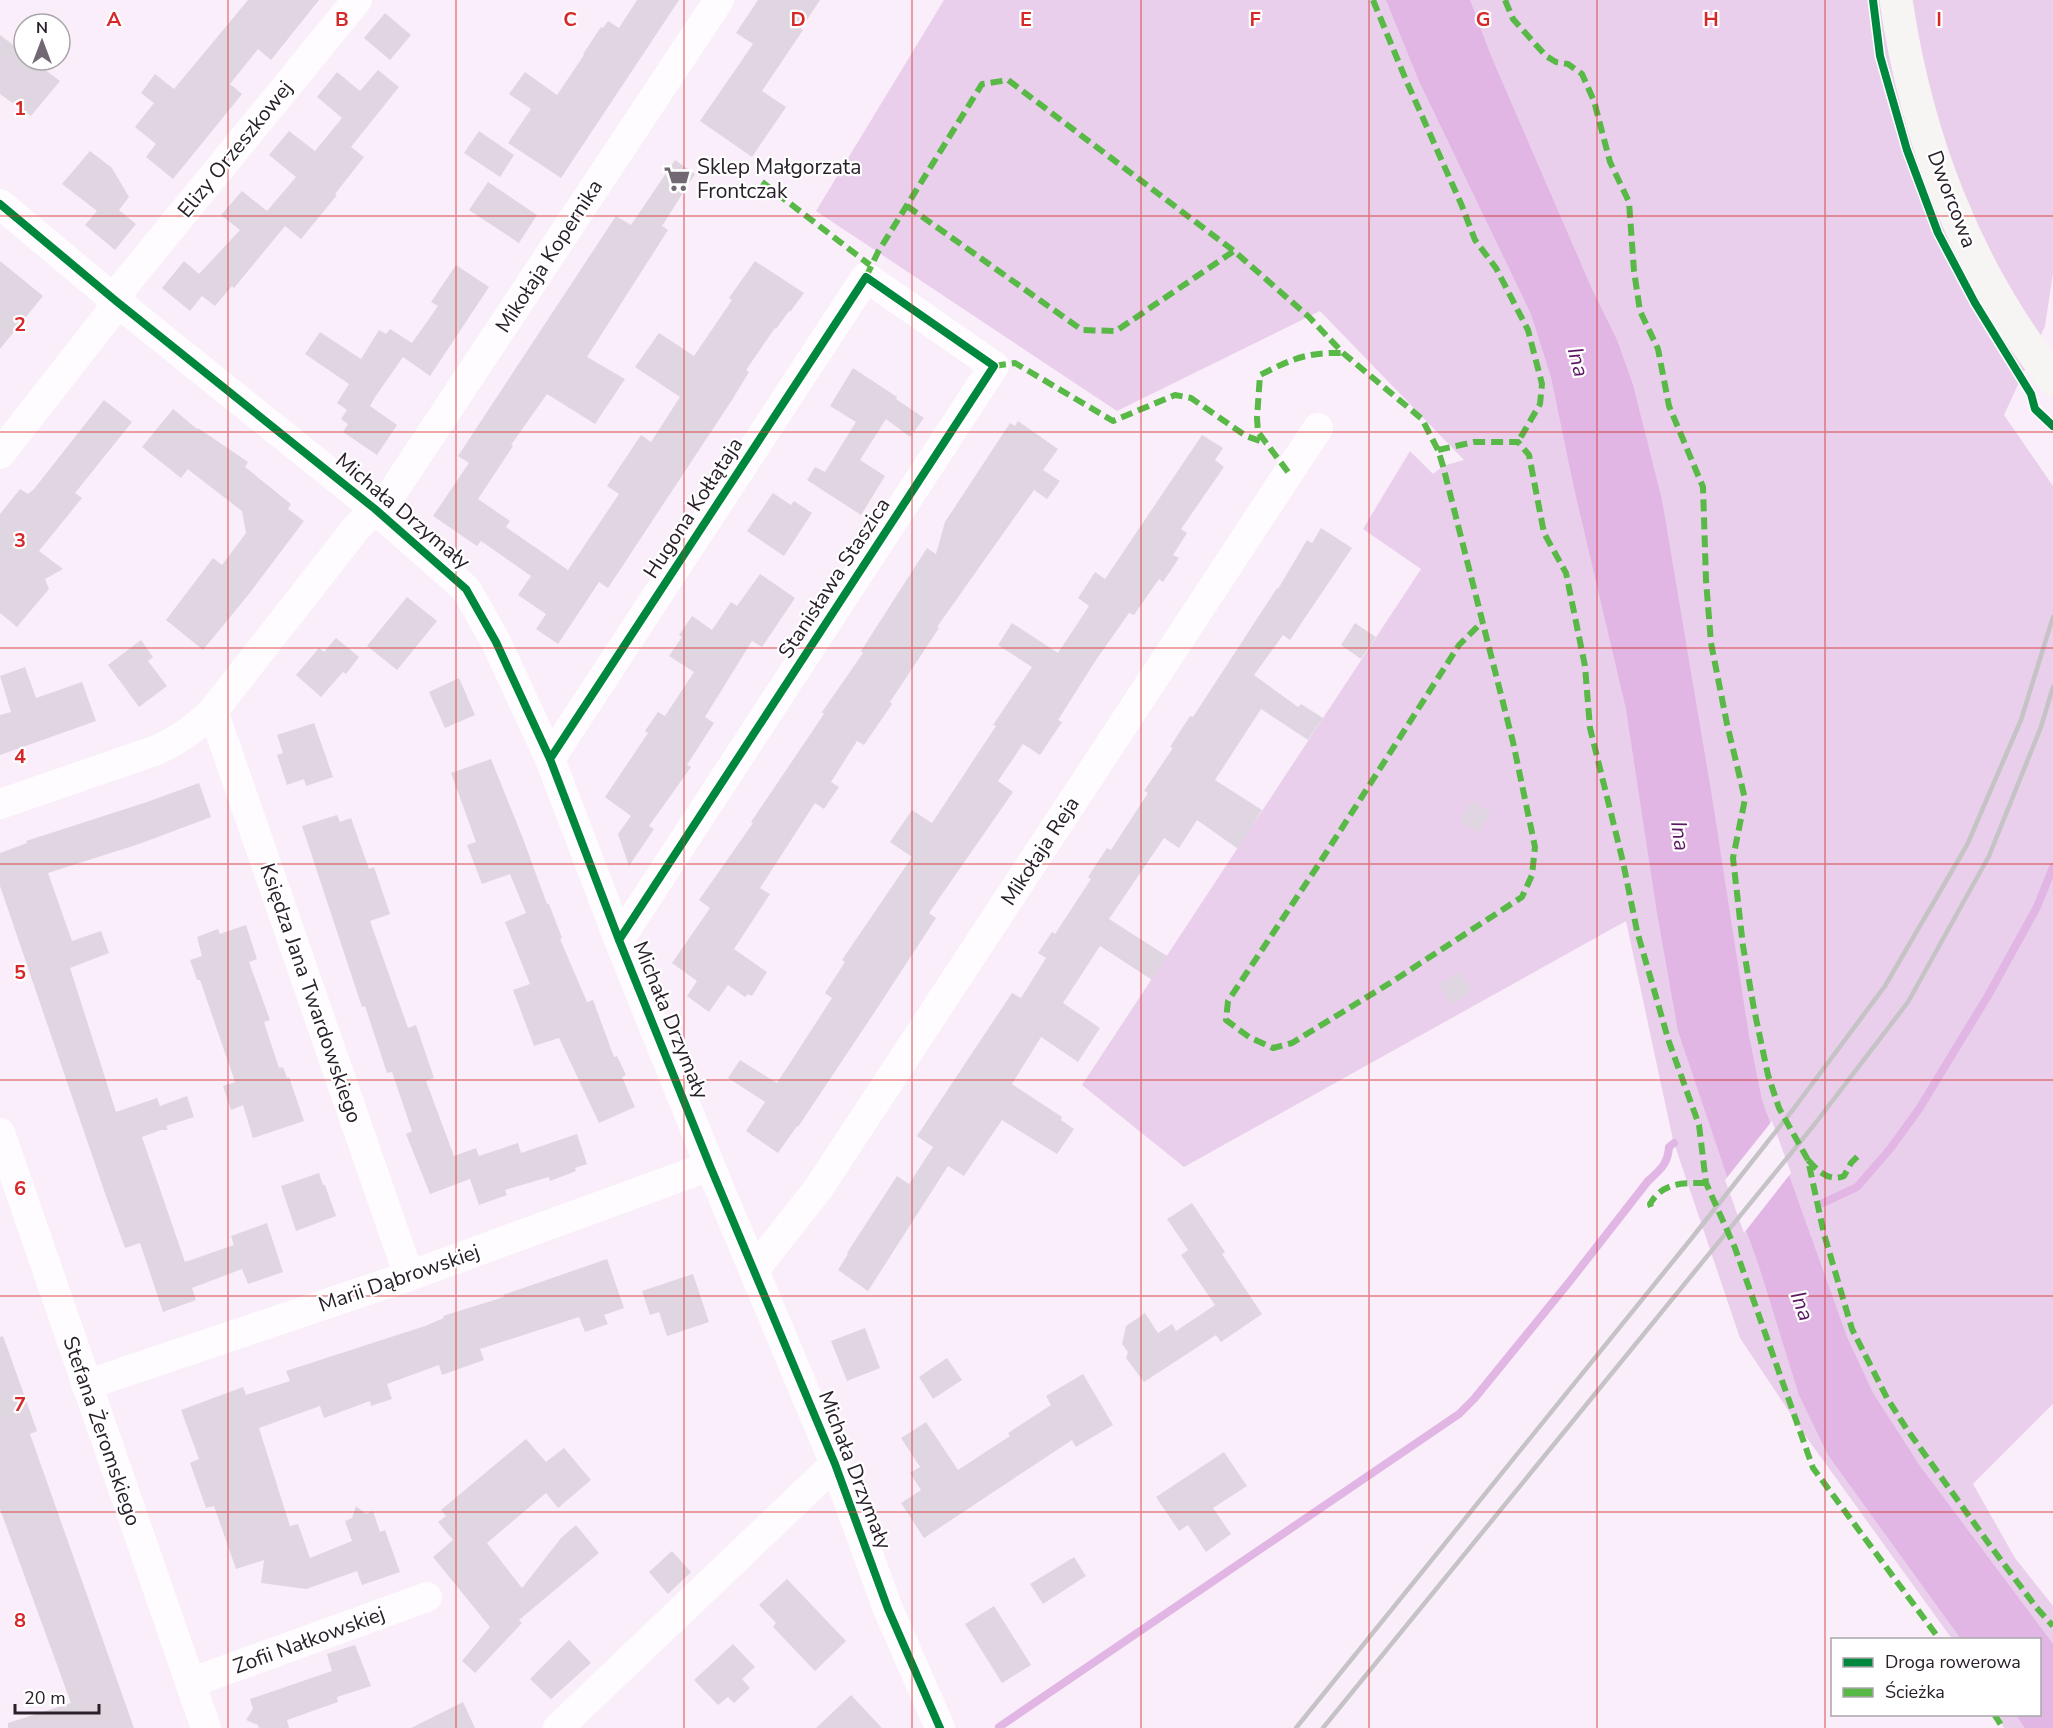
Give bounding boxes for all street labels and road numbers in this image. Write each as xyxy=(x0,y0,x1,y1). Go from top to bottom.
street label: Elizy Orzeszkowej xyxy=(171,75,299,223)
street label: Dworcowa xyxy=(1921,146,1983,252)
street label: Mikołaja Kopernika xyxy=(489,174,609,338)
street label: Hugona Kołłątaja xyxy=(637,432,749,584)
street label: Michała Drzymały xyxy=(330,446,476,576)
street label: Stanisława Staszica xyxy=(772,492,896,664)
street label: Mikołaja Reja xyxy=(994,791,1086,911)
street label: Księdza Jana Twardowskiego xyxy=(253,859,369,1127)
street label: Michała Drzymały xyxy=(627,937,715,1103)
street label: Marii Dąbrowskiej xyxy=(315,1237,483,1319)
street label: Stefana Żeromskiego xyxy=(56,1333,148,1529)
street label: Michała Drzymały xyxy=(812,1387,898,1554)
street label: Zofii Nałkowskiej xyxy=(229,1600,389,1680)

